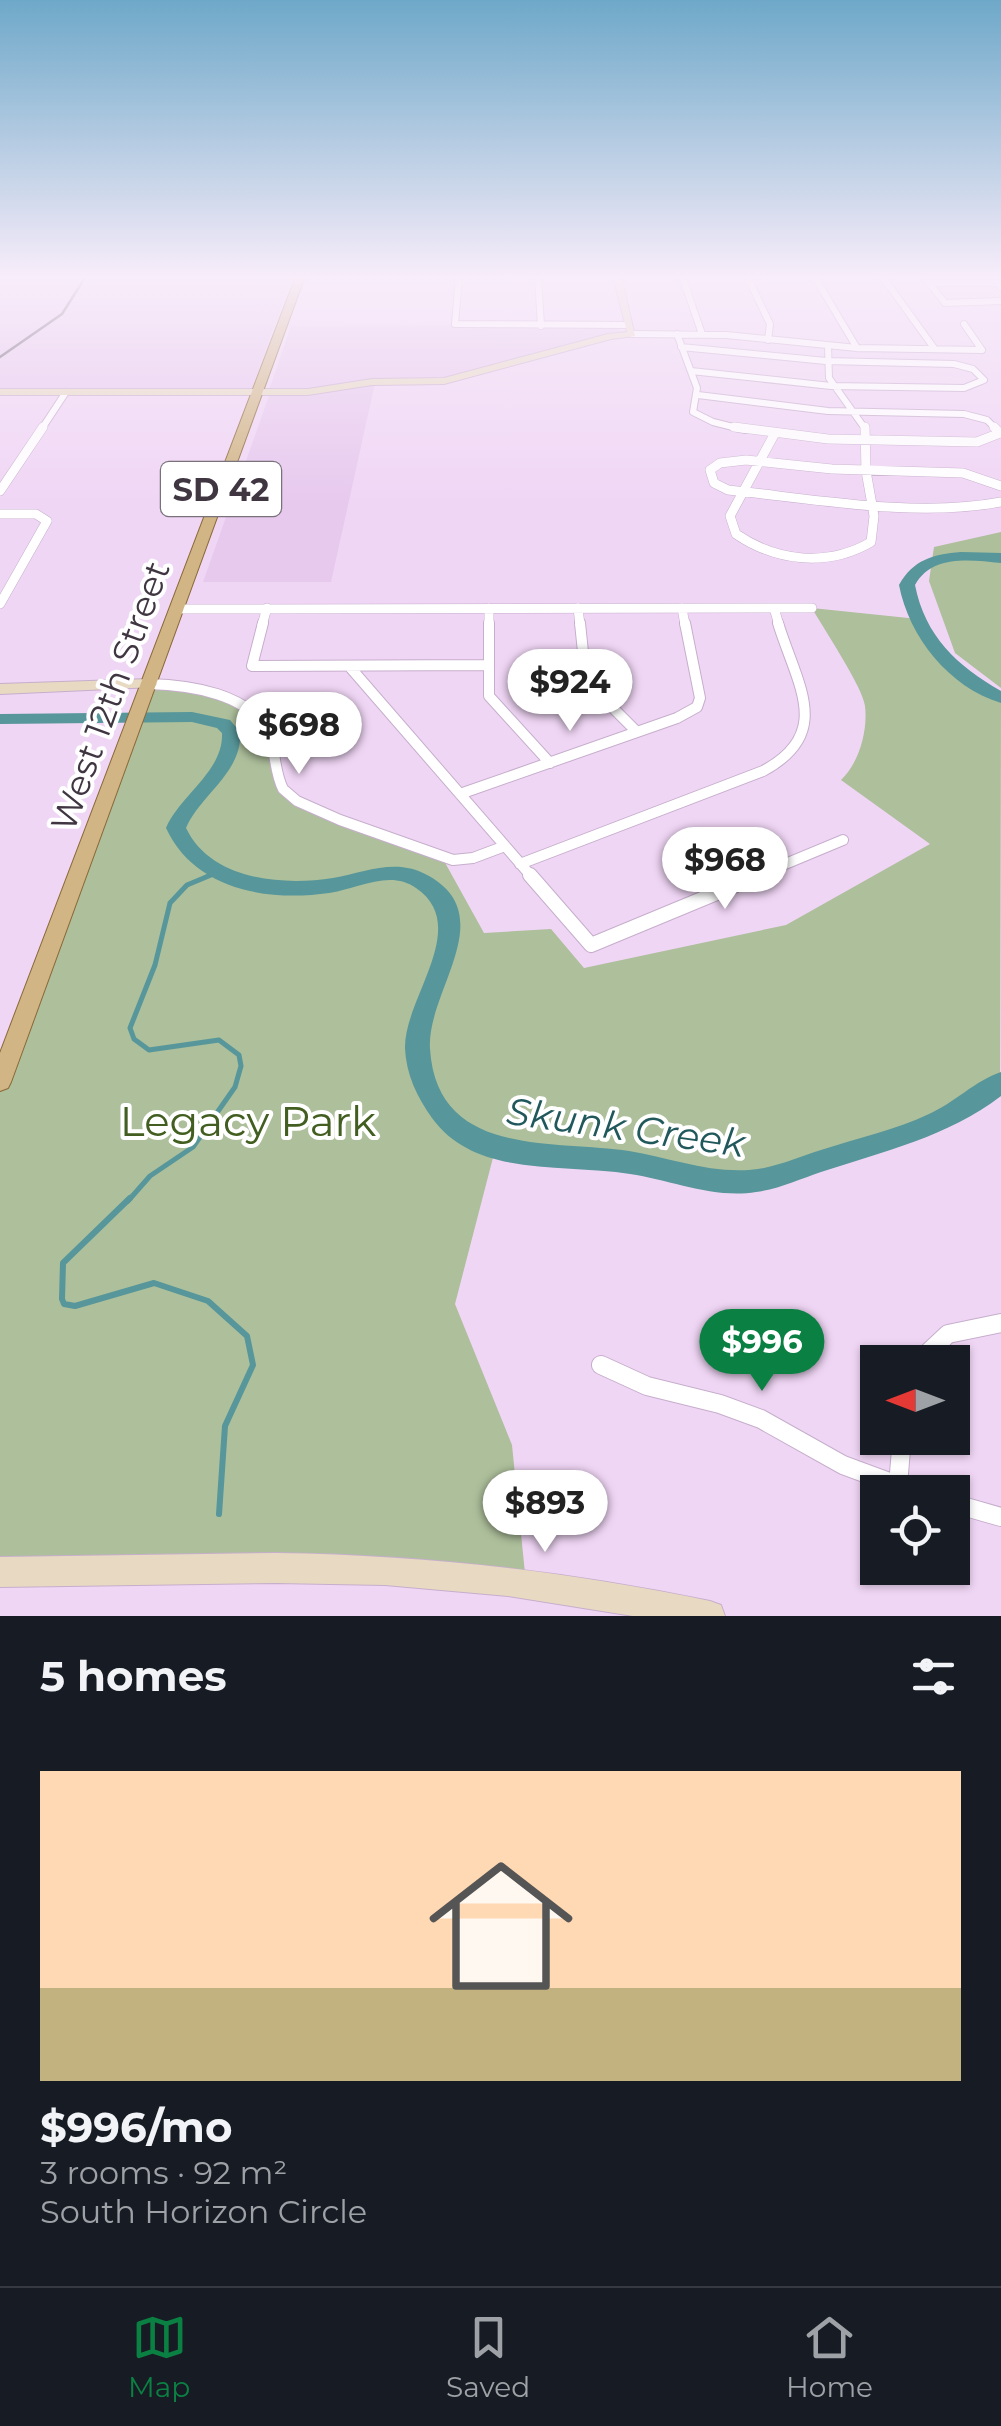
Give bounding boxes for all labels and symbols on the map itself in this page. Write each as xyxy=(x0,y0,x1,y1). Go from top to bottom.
road number: SD 42 xyxy=(161,462,281,516)
street label: West 12th Street xyxy=(41,555,179,837)
pin: $924 xyxy=(511,649,629,734)
pin: $698 xyxy=(240,692,358,777)
pin: $968 xyxy=(666,827,784,912)
water label: Skunk Creek xyxy=(504,1087,749,1167)
park label: Legacy Park xyxy=(120,1095,376,1147)
pin: $996 xyxy=(703,1309,821,1394)
north arrow xyxy=(860,1345,970,1455)
pin: $893 xyxy=(486,1470,604,1555)

